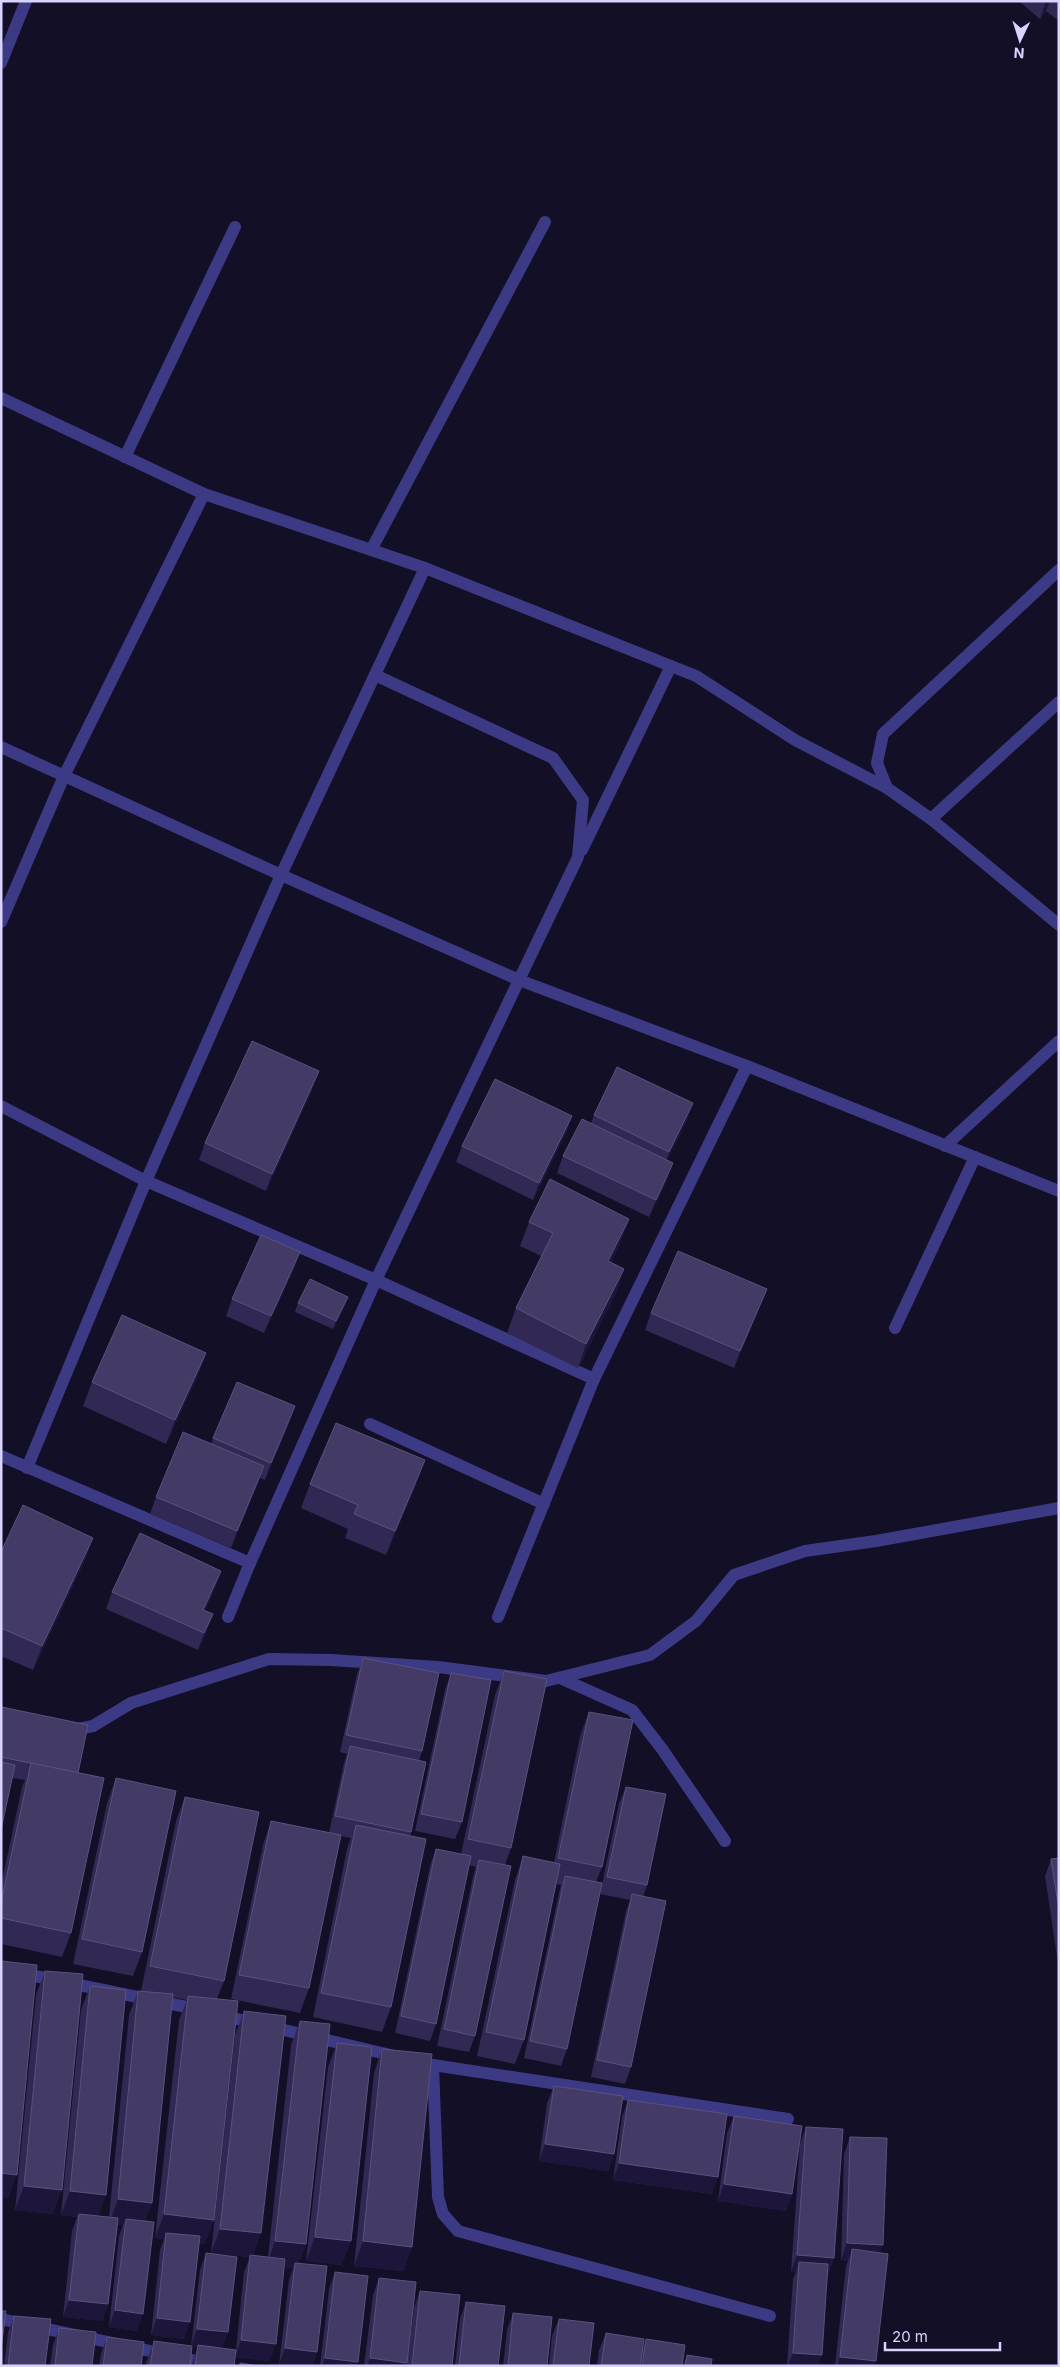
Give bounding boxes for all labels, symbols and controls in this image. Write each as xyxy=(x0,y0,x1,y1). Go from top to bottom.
north arrow xyxy=(995,15,1045,65)
text: N xyxy=(1013,45,1025,62)
scale bar xyxy=(885,2320,1000,2352)
text: 20 m xyxy=(892,2327,928,2346)

